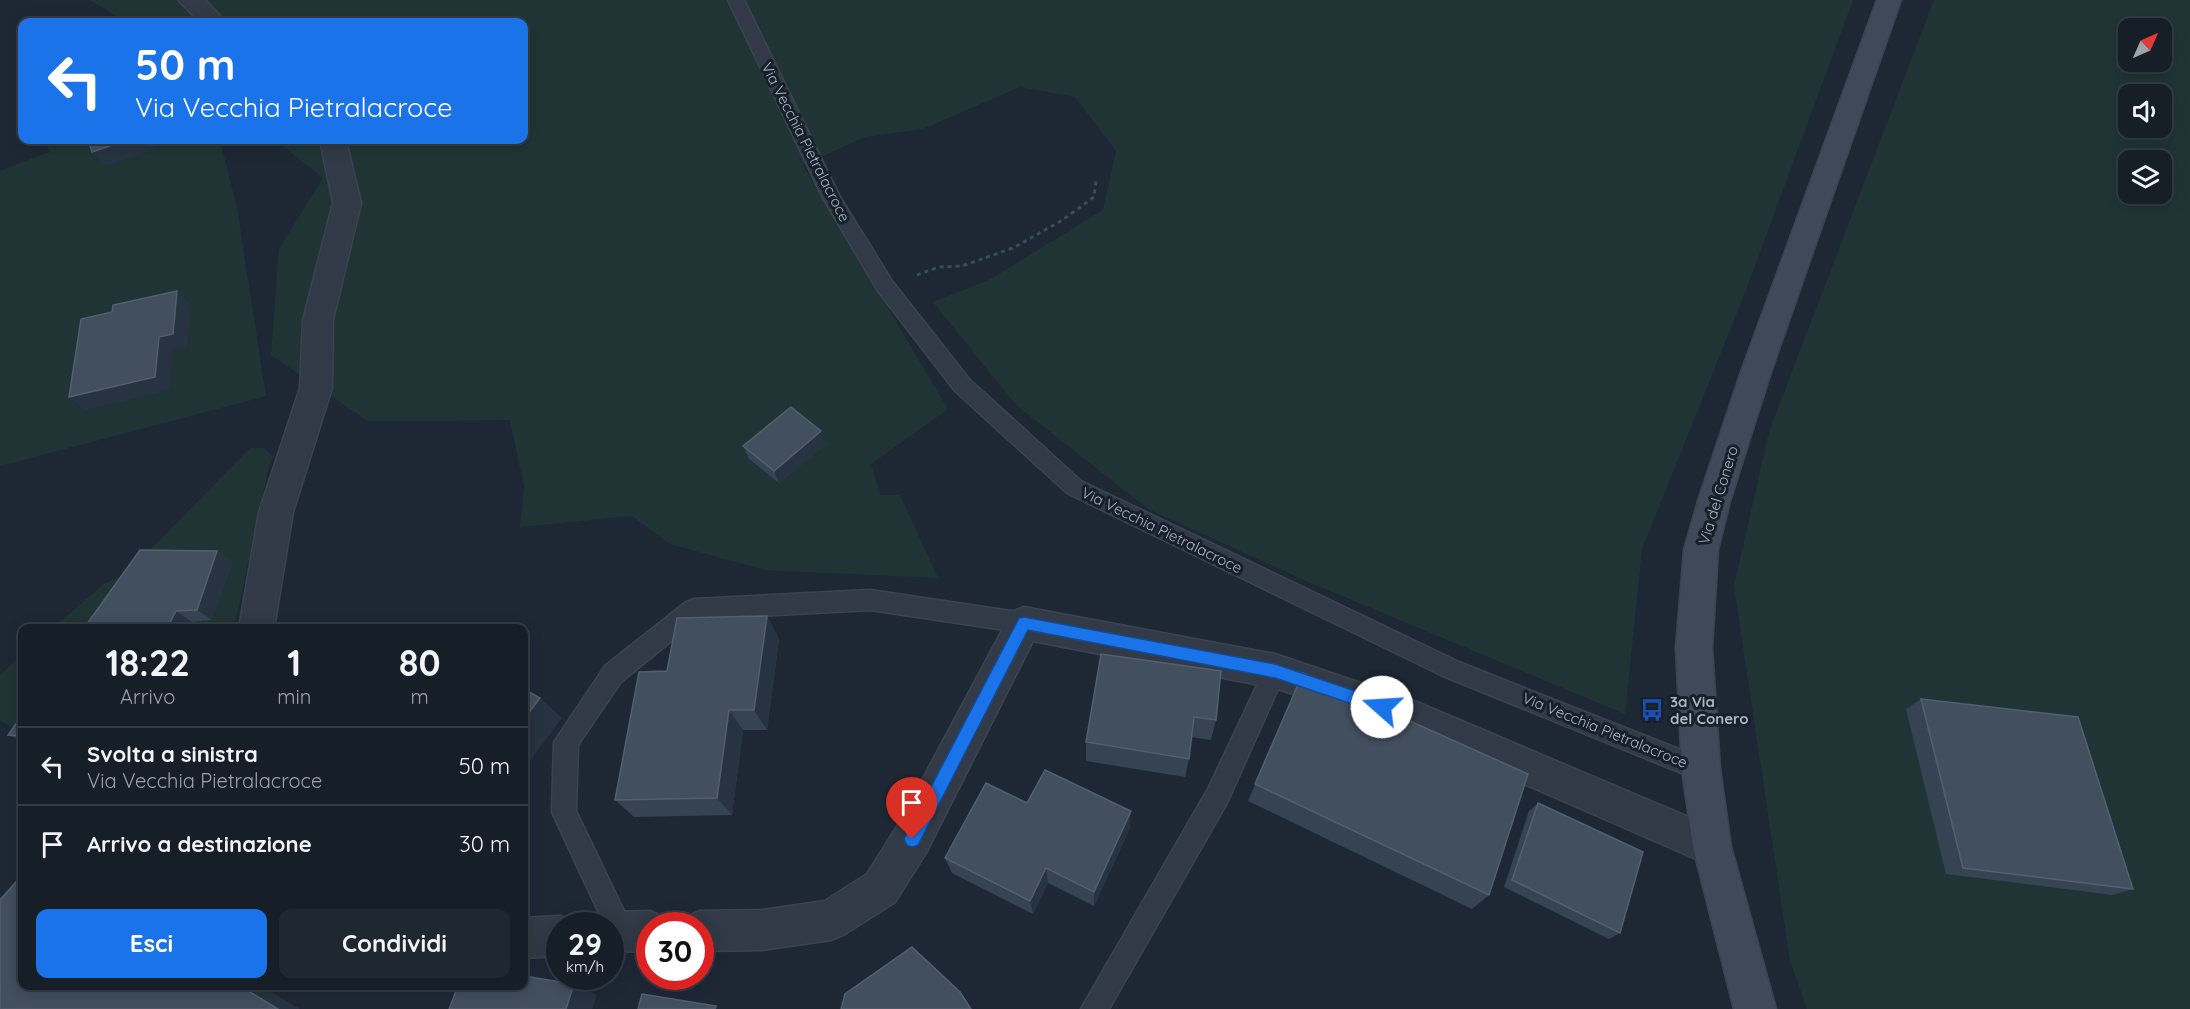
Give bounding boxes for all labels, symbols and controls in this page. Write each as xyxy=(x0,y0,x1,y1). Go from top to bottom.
north arrow xyxy=(2118,18,2172,72)
map controls xyxy=(2118,18,2172,204)
text: 50 m xyxy=(135,38,235,91)
icon: left xyxy=(36,42,114,120)
street label: Via Vecchia Pietralacroce xyxy=(757,59,855,225)
button: sound xyxy=(2118,84,2172,138)
text: Via Vecchia Pietralacroce xyxy=(135,90,453,124)
button: layers xyxy=(2118,150,2172,204)
street label: Via del Conero xyxy=(1694,443,1742,547)
street label: Via Vecchia Pietralacroce xyxy=(1079,483,1245,577)
text: 18:22 xyxy=(105,640,190,685)
text: 1 xyxy=(287,640,301,685)
text: 80 xyxy=(399,640,441,685)
position arrow xyxy=(1350,675,1414,739)
text: Arrivo xyxy=(120,684,175,709)
text: min xyxy=(277,684,311,709)
text: m xyxy=(411,684,429,709)
street label: Via Vecchia Pietralacroce xyxy=(1520,688,1690,772)
place label: 3a Via del Conero xyxy=(1670,692,1749,728)
bus stop icon: 3a Via del Conero xyxy=(1639,697,1665,723)
text: Svolta a sinistra xyxy=(87,740,258,768)
icon: left xyxy=(36,750,69,783)
text: 50 m xyxy=(459,752,510,780)
text: Via Vecchia Pietralacroce xyxy=(87,768,322,793)
pin xyxy=(886,777,937,839)
icon: arrive xyxy=(895,786,928,819)
icon: arrive xyxy=(36,828,69,861)
text: Arrivo a destinazione xyxy=(87,830,312,858)
text: 30 m xyxy=(459,830,510,858)
button: Esci xyxy=(36,909,267,978)
button: Condividi xyxy=(279,909,510,978)
speed limit sign: 30 xyxy=(636,912,714,990)
text: 29 xyxy=(568,925,602,963)
text: km/h xyxy=(566,957,604,976)

